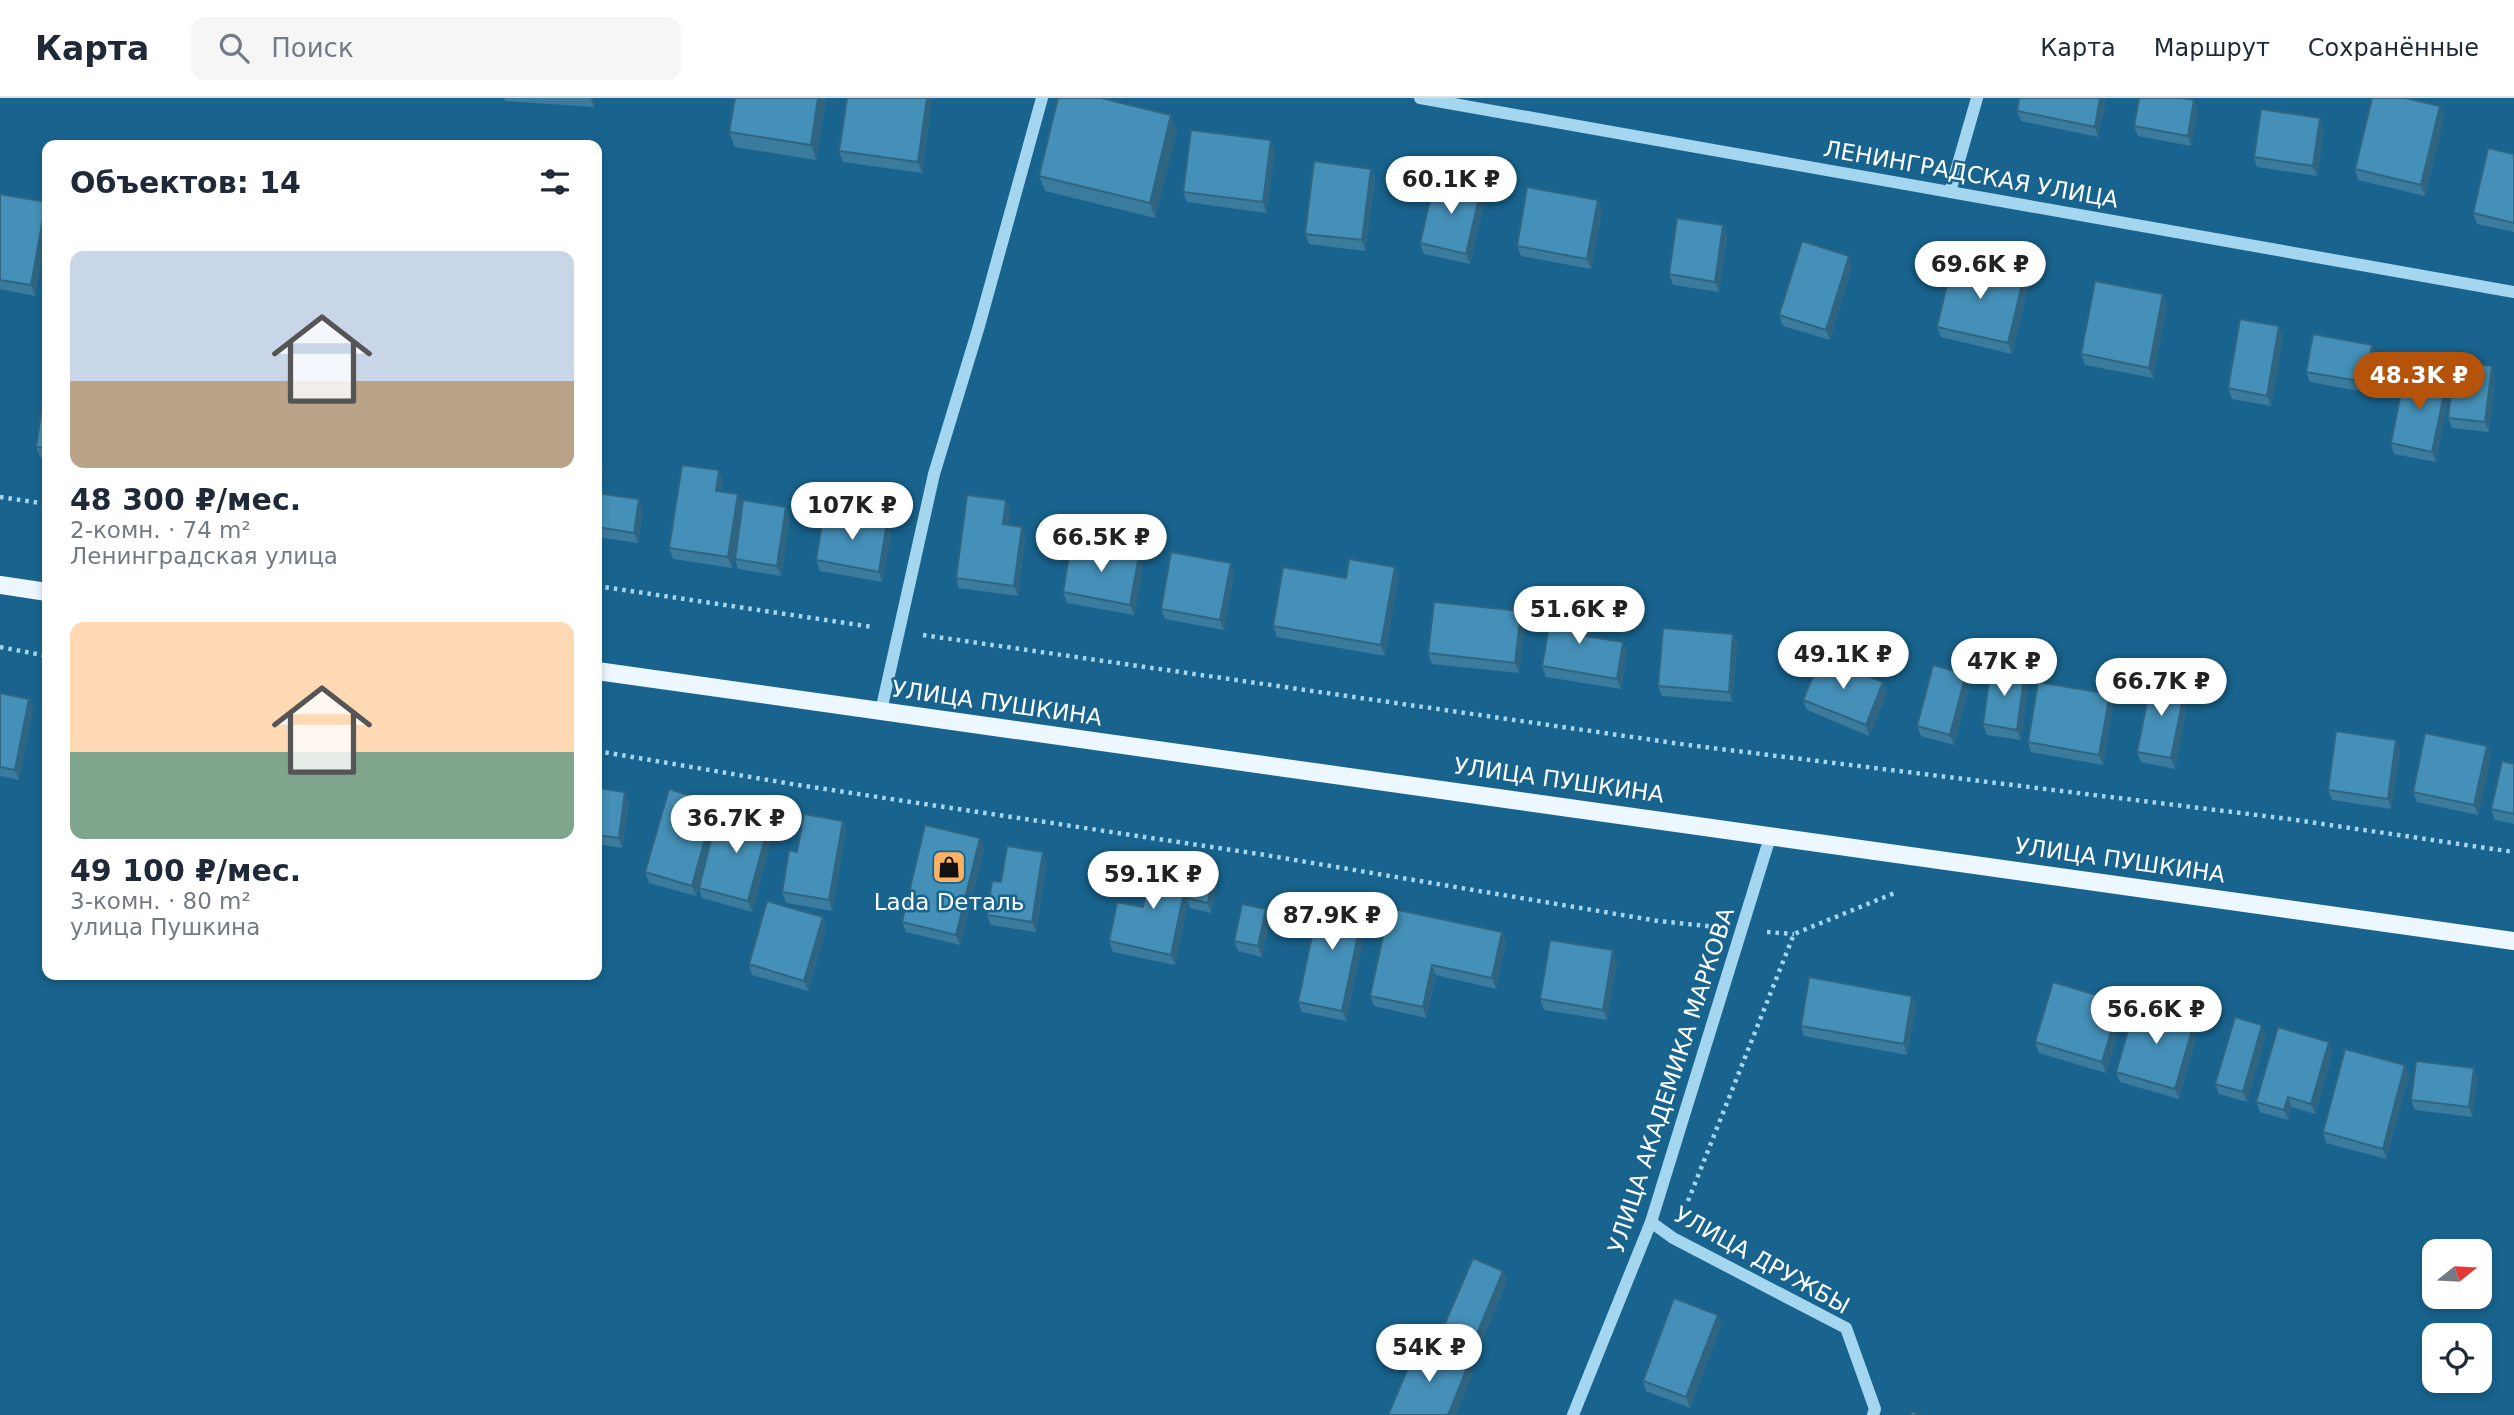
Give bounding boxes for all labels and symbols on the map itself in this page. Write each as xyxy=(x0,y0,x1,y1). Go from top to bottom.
street label: ЛЕНИНГРАДСКАЯ УЛИЦА xyxy=(1822,135,2121,213)
pin: 60.1K ₽ xyxy=(1386,156,1516,216)
pin: 69.6K ₽ xyxy=(1915,242,2045,301)
pin: 48.3K ₽ xyxy=(2354,352,2484,412)
pin: 107K ₽ xyxy=(795,482,909,542)
pin: 66.5K ₽ xyxy=(1036,514,1166,574)
pin: 51.6K ₽ xyxy=(1514,587,1644,646)
pin: 49.1K ₽ xyxy=(1778,632,1908,691)
pin: 47K ₽ xyxy=(1955,638,2053,698)
pin: 66.7K ₽ xyxy=(2096,658,2226,718)
street label: УЛИЦА ПУШКИНА xyxy=(890,675,1104,731)
street label: УЛИЦА ПУШКИНА xyxy=(1452,752,1666,808)
pin: 36.7K ₽ xyxy=(671,796,801,855)
street label: УЛИЦА ПУШКИНА xyxy=(2013,832,2227,888)
shop icon: Lada Dеталь xyxy=(930,848,968,886)
pin: 59.1K ₽ xyxy=(1088,852,1218,911)
place label: Lada Dеталь xyxy=(874,889,1024,915)
pin: 87.9K ₽ xyxy=(1267,892,1397,952)
street label: УЛИЦА АКАДЕМИКА МАРКОВА xyxy=(1603,904,1739,1256)
pin: 56.6K ₽ xyxy=(2091,986,2221,1046)
street label: УЛИЦА ДРУЖБЫ xyxy=(1670,1201,1854,1319)
north arrow xyxy=(2422,1239,2492,1309)
pin: 54K ₽ xyxy=(1380,1324,1478,1384)

